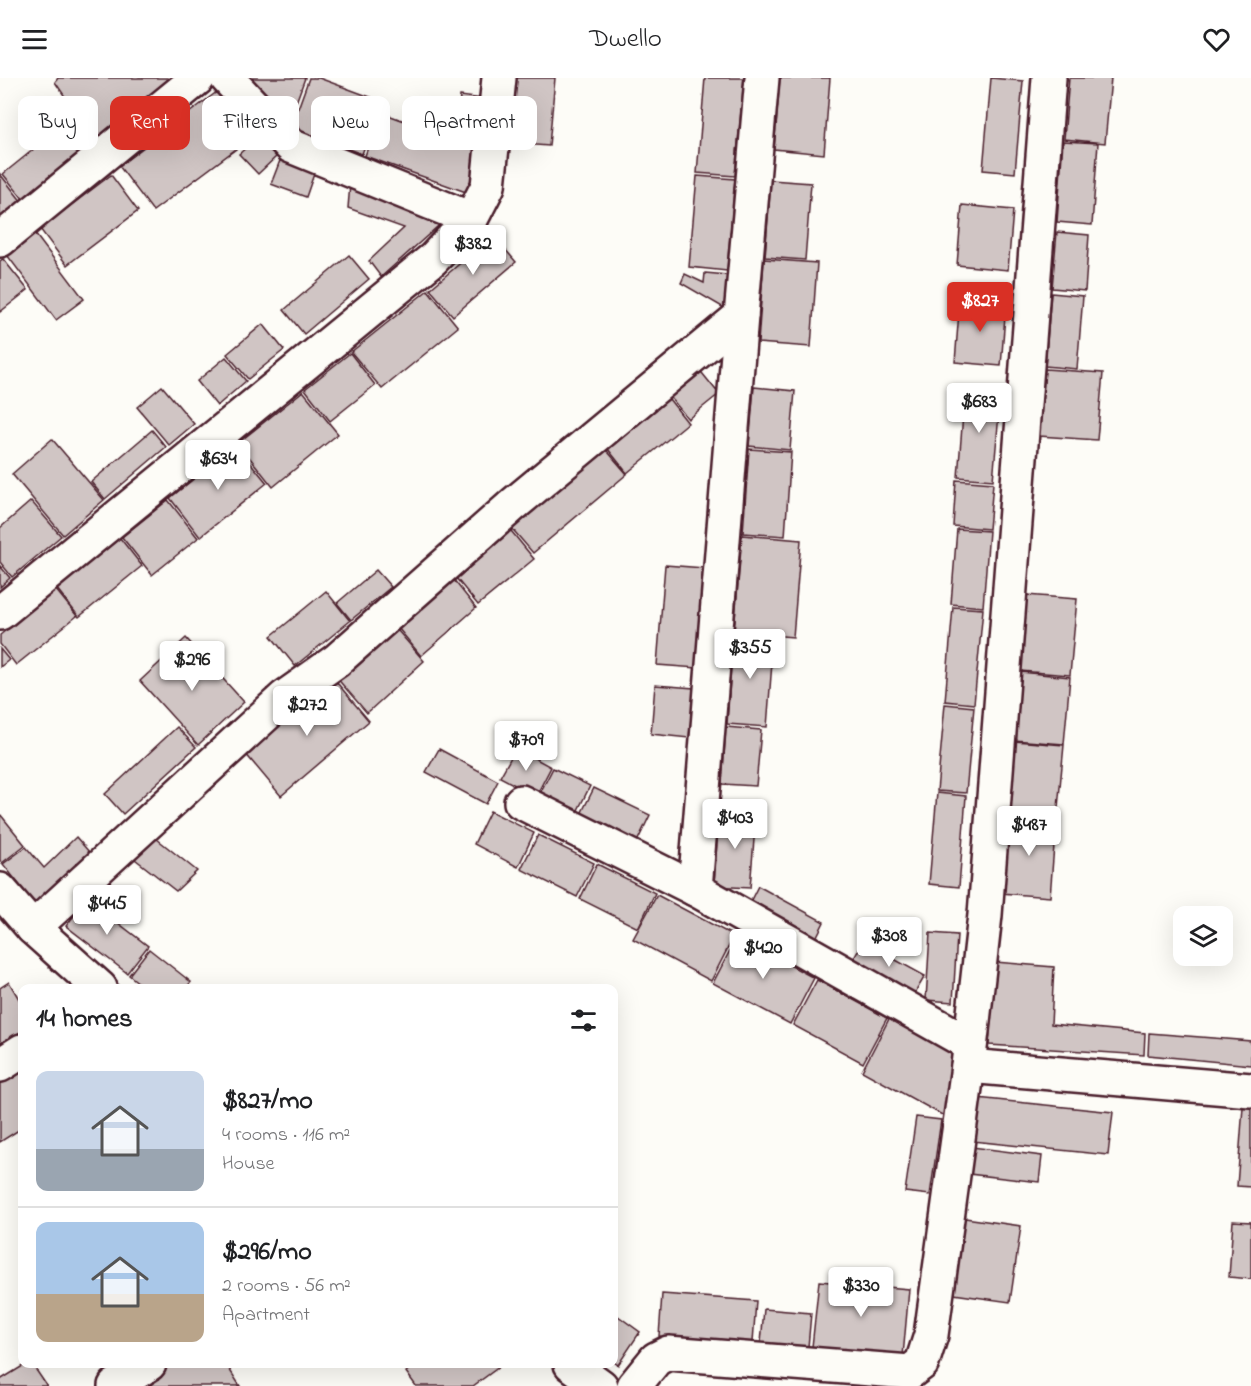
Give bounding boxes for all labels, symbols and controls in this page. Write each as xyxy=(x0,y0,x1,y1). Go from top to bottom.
text: Dwello xyxy=(589,20,662,59)
icon: menu xyxy=(18,23,51,56)
icon: heart xyxy=(1200,23,1233,56)
chip: Buy xyxy=(18,96,98,150)
chip: Rent xyxy=(110,96,190,150)
chip: Filters xyxy=(202,96,299,150)
chip: New xyxy=(311,96,390,150)
chip: Apartment xyxy=(402,96,537,150)
pin: $382 xyxy=(437,225,509,276)
text: $382 xyxy=(454,230,492,259)
pin: $827 xyxy=(944,282,1016,333)
text: $827 xyxy=(961,287,999,316)
pin: $683 xyxy=(943,383,1015,434)
text: $683 xyxy=(961,388,997,417)
pin: $634 xyxy=(182,440,254,491)
text: $634 xyxy=(199,445,237,474)
pin: $355 xyxy=(714,629,786,680)
text: $355 xyxy=(728,634,772,663)
pin: $296 xyxy=(156,641,228,692)
text: $296 xyxy=(174,646,210,675)
pin: $272 xyxy=(271,686,343,737)
text: $272 xyxy=(287,691,327,720)
pin: $709 xyxy=(490,721,562,772)
text: $709 xyxy=(509,726,544,755)
pin: $403 xyxy=(699,799,771,850)
text: $403 xyxy=(716,804,754,833)
pin: $487 xyxy=(993,806,1065,857)
text: $487 xyxy=(1011,811,1047,840)
pin: $445 xyxy=(71,885,143,936)
text: $445 xyxy=(87,890,127,919)
map controls xyxy=(1173,906,1233,966)
button: layers xyxy=(1173,906,1233,966)
pin: $308 xyxy=(853,917,925,968)
text: $308 xyxy=(871,922,907,951)
pin: $420 xyxy=(727,929,799,980)
text: $420 xyxy=(744,934,782,963)
text: 14 homes xyxy=(36,1001,132,1039)
icon: filters xyxy=(567,1004,600,1037)
text: $827/mo xyxy=(222,1083,313,1121)
icon: home xyxy=(84,1095,156,1167)
text: 4 rooms · 116 m² xyxy=(222,1121,350,1150)
text: House xyxy=(222,1150,275,1179)
text: $296/mo xyxy=(222,1234,312,1272)
icon: home xyxy=(84,1246,156,1318)
pin: $330 xyxy=(825,1267,897,1318)
text: 2 rooms · 56 m² xyxy=(222,1272,351,1301)
text: $330 xyxy=(842,1272,880,1301)
text: Apartment xyxy=(222,1301,310,1330)

